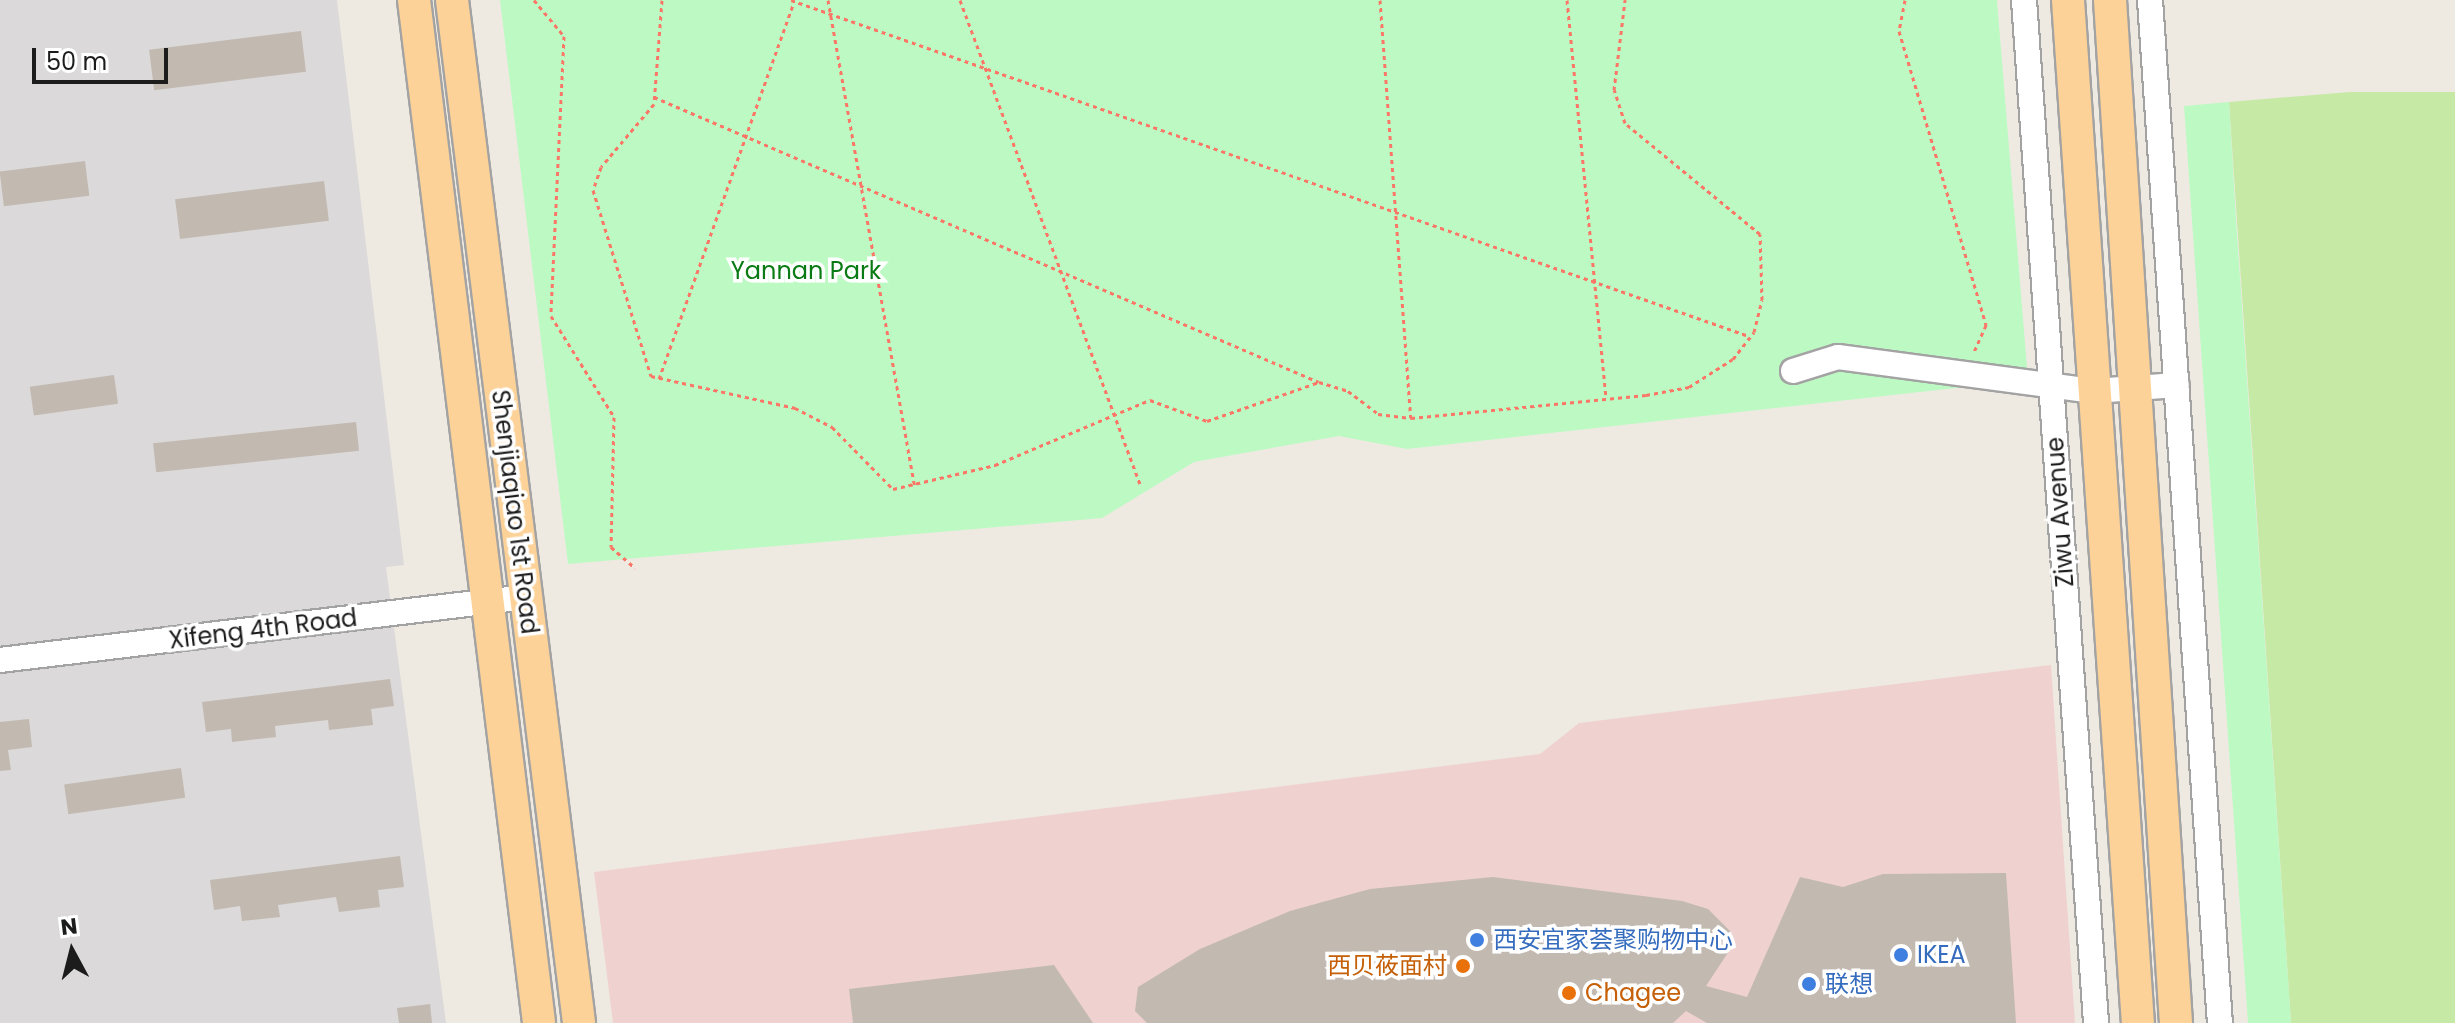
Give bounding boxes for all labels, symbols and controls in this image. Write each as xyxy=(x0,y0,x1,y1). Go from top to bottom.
scale bar xyxy=(36,32,172,82)
text: 50 m xyxy=(46,45,107,78)
park label: Yannan Park xyxy=(731,257,881,285)
street label: Shenjiaqiao 1st Road xyxy=(486,388,544,636)
street label: Ziwu Avenue xyxy=(2040,436,2080,588)
street label: Xifeng 4th Road xyxy=(167,603,359,655)
text: N xyxy=(59,910,79,943)
north arrow xyxy=(32,911,112,991)
place label: 西安宜家荟聚购物中心 xyxy=(1493,926,1733,954)
marker: 西安宜家荟聚购物中心 xyxy=(1468,931,1486,949)
place label: IKEA xyxy=(1917,941,1966,969)
marker: IKEA xyxy=(1892,946,1910,964)
place label: 西贝莜面村 xyxy=(1327,952,1447,980)
marker: 西贝莜面村 xyxy=(1454,957,1472,975)
place label: 联想 xyxy=(1825,970,1873,998)
marker: 联想 xyxy=(1800,975,1818,993)
place label: Chagee xyxy=(1585,979,1681,1007)
marker: Chagee xyxy=(1560,984,1578,1002)

